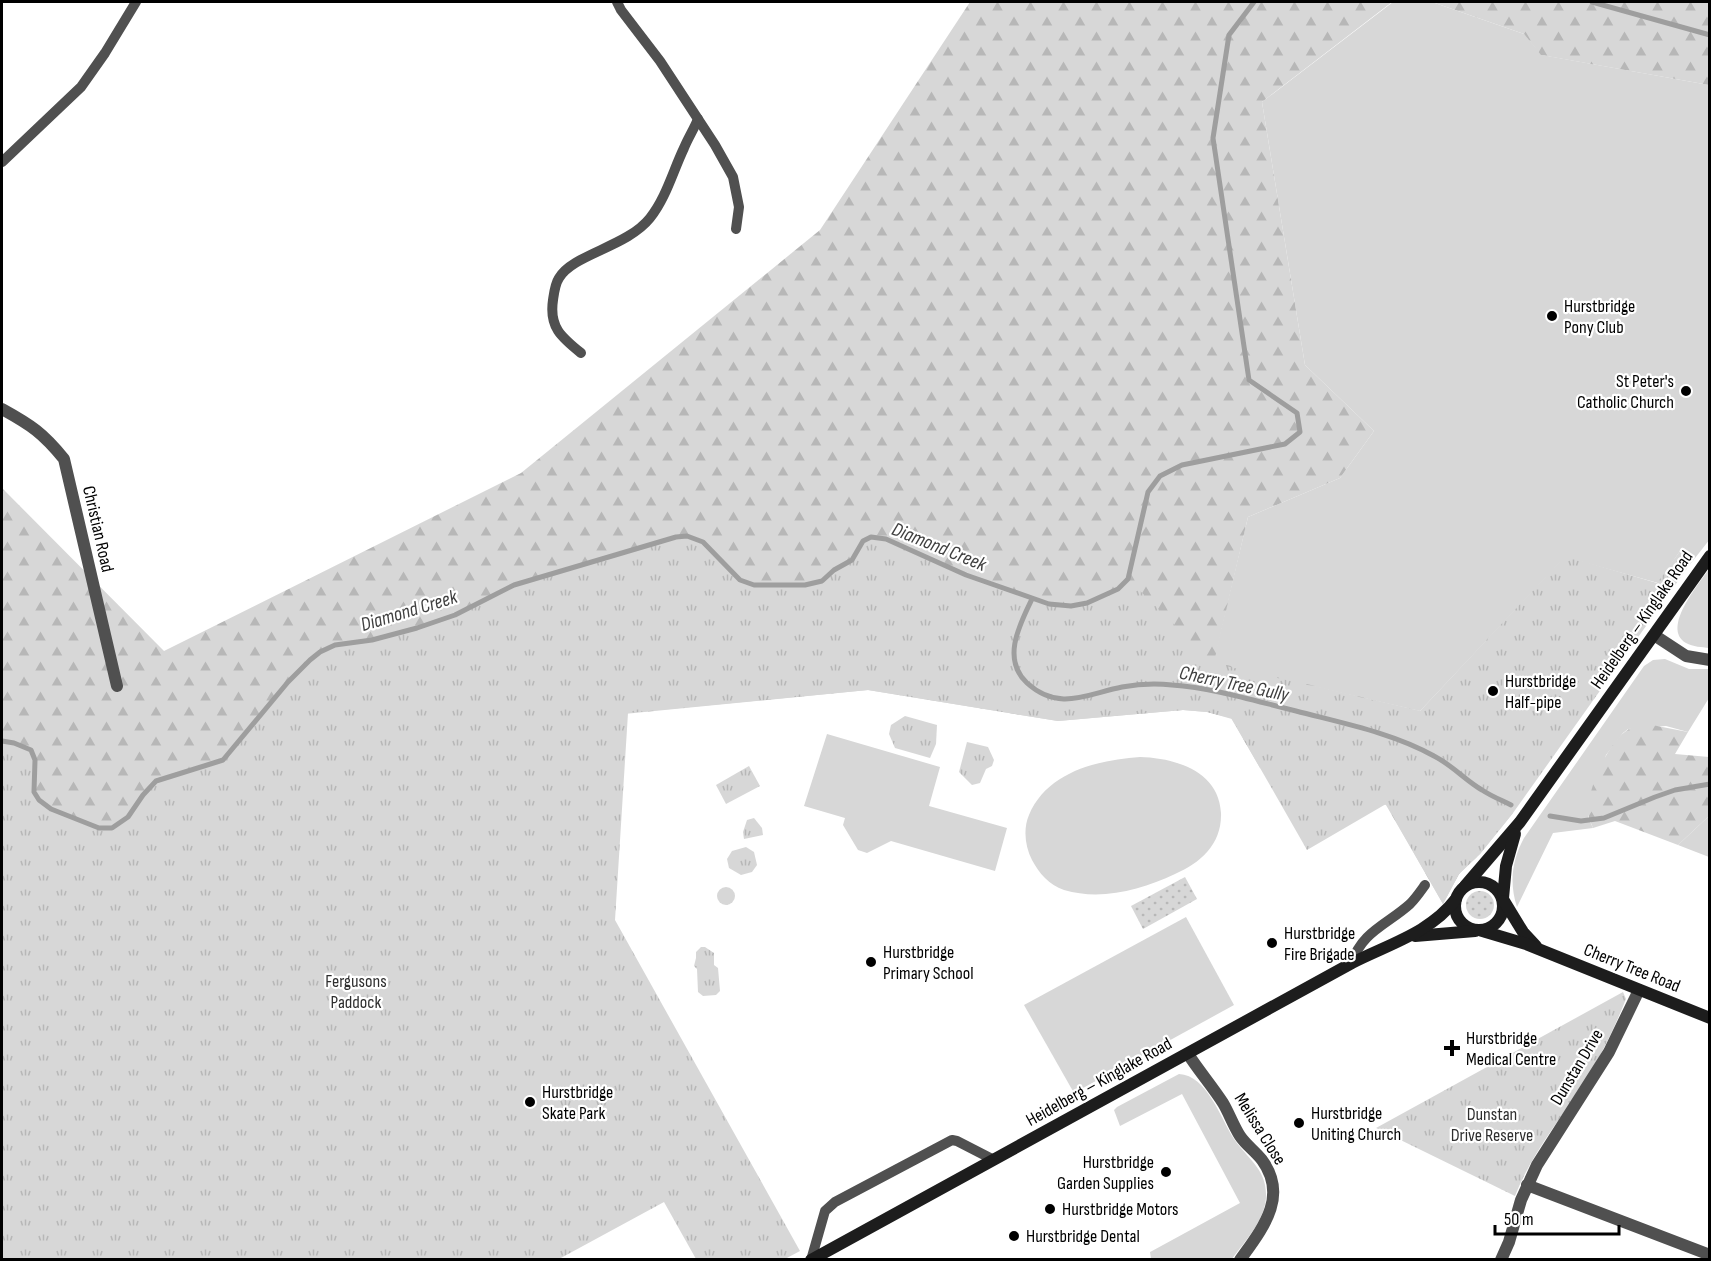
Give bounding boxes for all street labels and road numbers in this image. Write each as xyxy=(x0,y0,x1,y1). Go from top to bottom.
street label: Christian Road xyxy=(78,484,118,574)
street label: Heidelberg – Kinglake Road xyxy=(1587,547,1697,693)
street label: Cherry Tree Road xyxy=(1581,939,1683,997)
street label: Dunstan Drive xyxy=(1546,1025,1608,1109)
street label: Heidelberg – Kinglake Road xyxy=(1022,1033,1176,1131)
street label: Melissa Close xyxy=(1230,1089,1290,1169)

